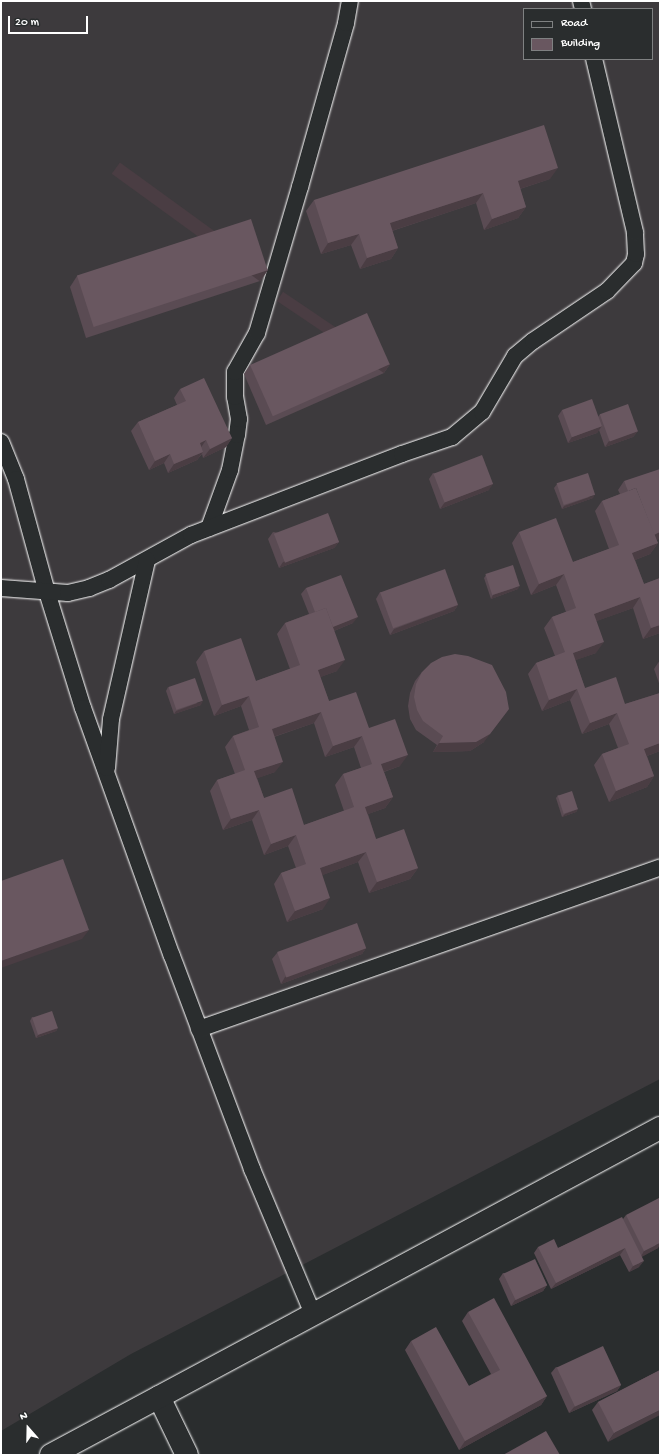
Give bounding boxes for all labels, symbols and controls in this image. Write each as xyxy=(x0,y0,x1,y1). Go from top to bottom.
scale bar xyxy=(10,8,90,34)
legend xyxy=(523,8,653,60)
text: 20 m xyxy=(15,16,39,30)
text: Road xyxy=(561,17,587,31)
text: Building xyxy=(561,37,600,51)
north arrow xyxy=(8,1408,48,1448)
text: N xyxy=(18,1410,29,1424)

